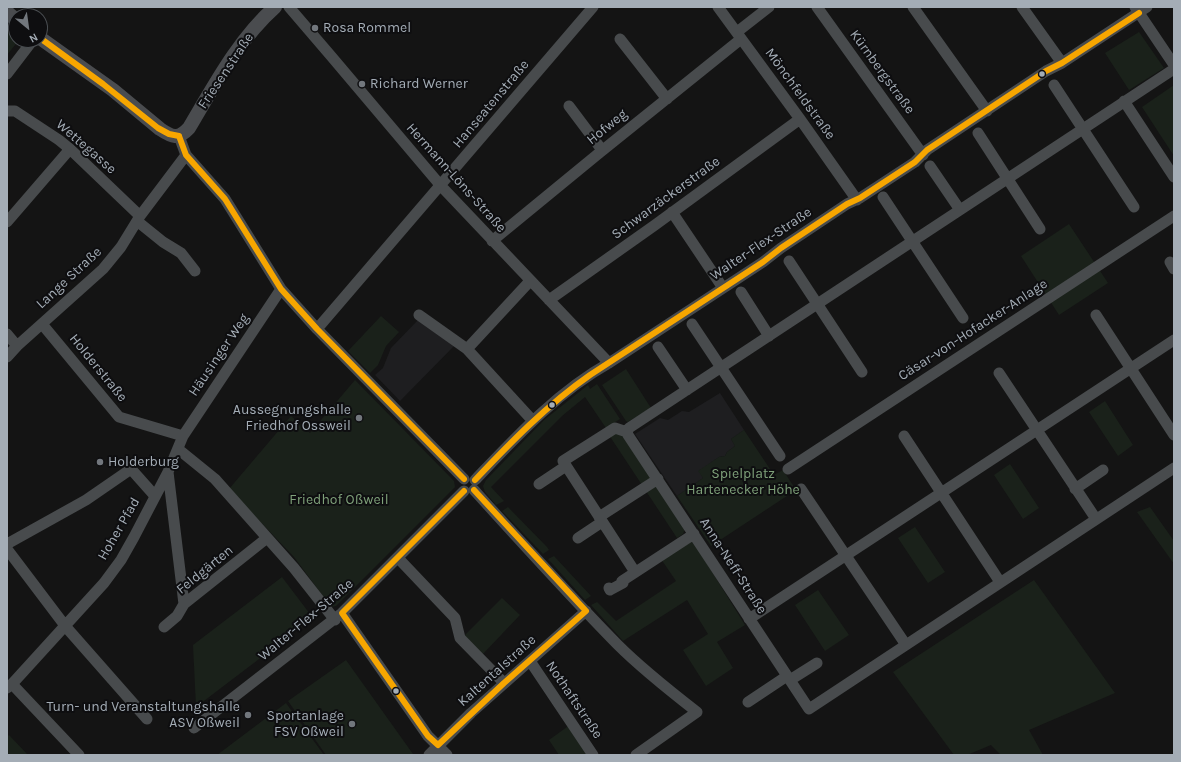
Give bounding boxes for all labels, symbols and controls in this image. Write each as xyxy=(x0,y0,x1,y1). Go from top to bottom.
north arrow xyxy=(8,8,48,48)
place label: Rosa Rommel xyxy=(323,20,411,36)
marker: Rosa Rommel xyxy=(310,23,320,33)
street label: Kürnbergstraße xyxy=(846,27,918,117)
text: N xyxy=(27,30,40,46)
street label: Friesenstraße xyxy=(194,30,258,112)
street label: Mönchfeldstraße xyxy=(761,45,839,143)
street label: Hanseatenstraße xyxy=(449,57,533,151)
unlabelled marker xyxy=(1037,69,1047,79)
place label: Richard Werner xyxy=(370,76,468,92)
marker: Richard Werner xyxy=(357,79,367,89)
street label: Hofweg xyxy=(583,106,631,148)
street label: Wettegasse xyxy=(52,116,120,178)
street label: Hermann-Löns-Straße xyxy=(402,120,510,236)
street label: Schwarzäckerstraße xyxy=(609,153,723,243)
street label: Walter-Flex-Straße xyxy=(707,204,815,284)
street label: Lange Straße xyxy=(33,243,105,313)
street label: Cäsar-von-Hofacker-Anlage xyxy=(895,276,1051,384)
street label: Häusinger Weg xyxy=(185,310,253,400)
street label: Holderstraße xyxy=(65,331,131,405)
unlabelled marker xyxy=(547,400,557,410)
place label: Aussegnungshalle Friedhof Ossweil xyxy=(233,402,351,434)
marker: Aussegnungshalle Friedhof Ossweil xyxy=(354,413,364,423)
place label: Holderburg xyxy=(108,454,179,470)
marker: Holderburg xyxy=(95,457,105,467)
park label: Spielplatz Hartenecker Höhe xyxy=(686,466,800,498)
park label: Friedhof Oßweil xyxy=(289,492,389,508)
street label: Hoher Pfad xyxy=(94,495,144,563)
street label: Anna-Neff-Straße xyxy=(696,515,770,617)
street label: Feldgärten xyxy=(173,542,237,598)
street label: Walter-Flex-Straße xyxy=(255,575,357,665)
street label: Kaltentalstraße xyxy=(455,632,539,710)
street label: Nothaftstraße xyxy=(542,658,606,742)
unlabelled marker xyxy=(391,686,401,696)
place label: Turn- und Veranstaltungshalle ASV Oßweil xyxy=(47,699,240,732)
place label: Sportanlage FSV Oßweil xyxy=(267,708,344,740)
marker: Turn- und Veranstaltungshalle ASV Oßweil xyxy=(243,710,253,720)
marker: Sportanlage FSV Oßweil xyxy=(347,719,357,729)

